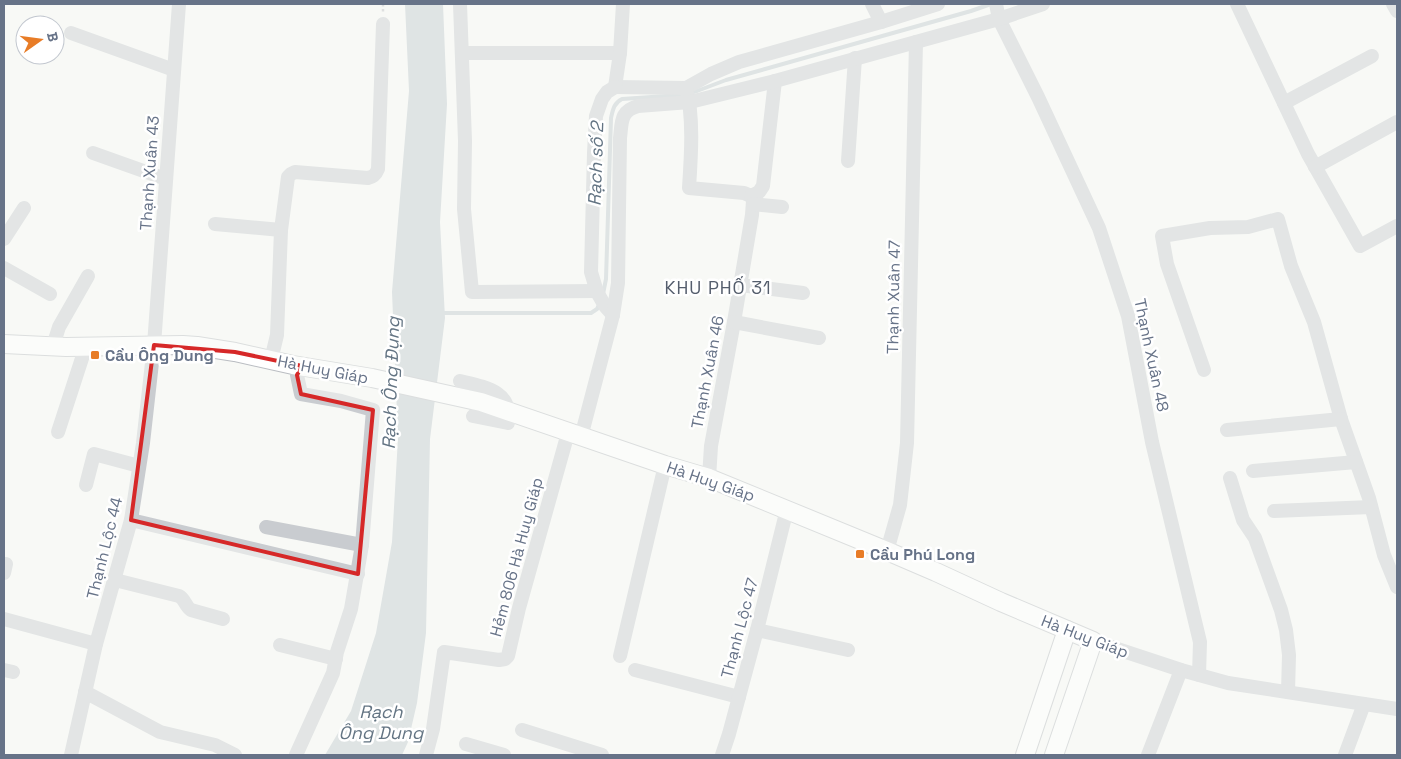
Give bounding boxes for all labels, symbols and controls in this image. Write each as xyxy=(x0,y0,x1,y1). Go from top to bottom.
north arrow xyxy=(15,15,65,65)
text: B xyxy=(43,30,62,44)
street label: Thạnh Xuân 43 xyxy=(135,115,164,231)
water label: Rạch số 2 xyxy=(583,119,609,206)
street label: Thạnh Xuân 47 xyxy=(882,240,905,354)
district label: KHU PHỐ 31 xyxy=(665,276,771,299)
street label: Thạnh Xuân 48 xyxy=(1129,297,1174,414)
street label: Thạnh Xuân 46 xyxy=(686,314,729,430)
water label: Rạch Ông Đụng xyxy=(377,315,404,450)
place label: Cầu Ông Dung xyxy=(105,345,214,366)
marker: Cầu Ông Dung xyxy=(89,349,101,361)
street label: Hà Huy Giáp xyxy=(276,350,370,389)
street label: Hà Huy Giáp xyxy=(664,457,758,506)
street label: Hẻm 806 Hà Huy Giáp xyxy=(485,475,548,639)
street label: Thạnh Lộc 44 xyxy=(82,495,127,601)
place label: Cầu Phú Long xyxy=(870,544,975,565)
marker: Cầu Phú Long xyxy=(854,548,866,560)
street label: Thạnh Lộc 47 xyxy=(716,576,763,681)
street label: Hà Huy Giáp xyxy=(1038,610,1132,663)
water label: Rạch Ông Dung xyxy=(339,700,425,744)

